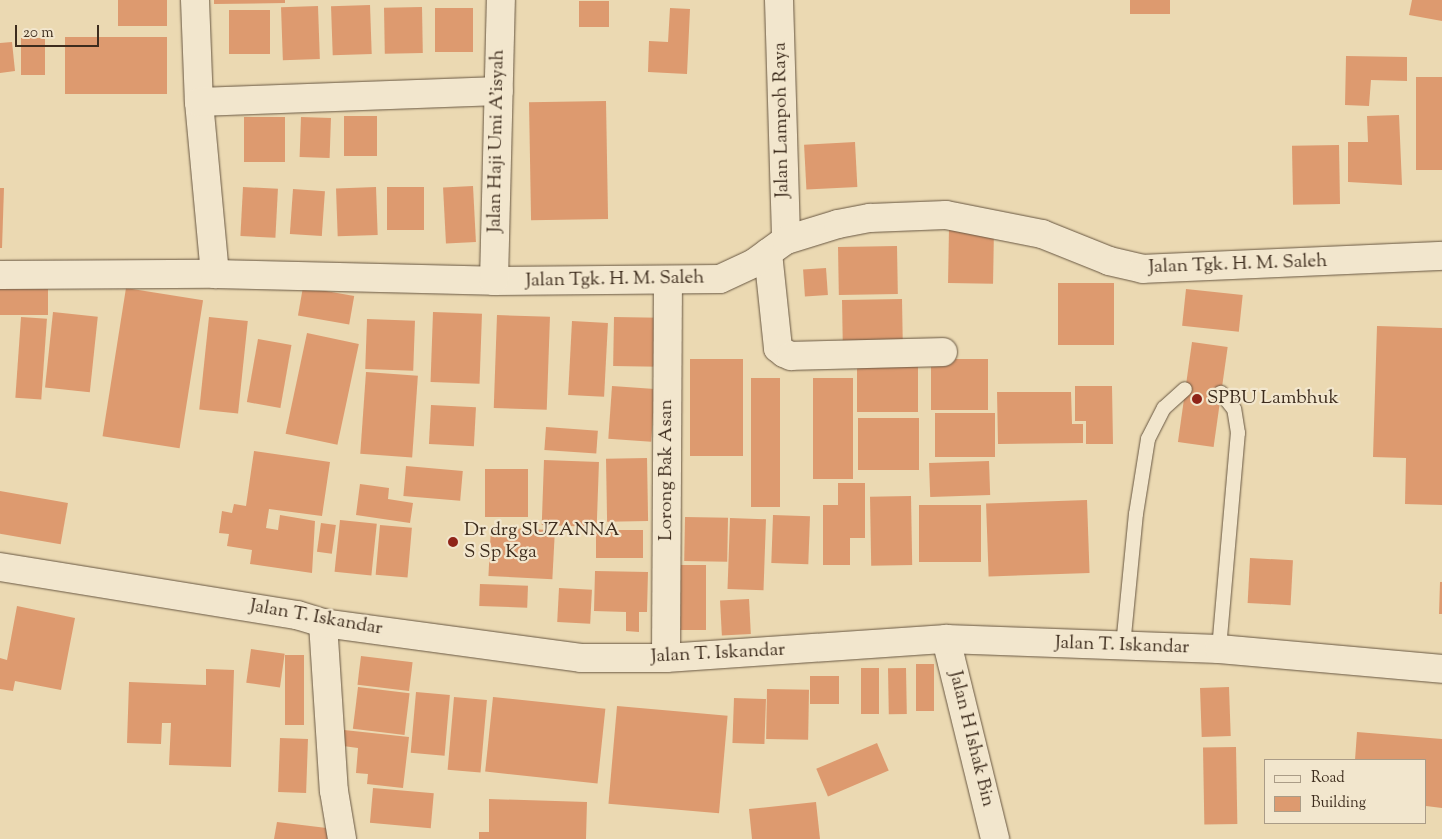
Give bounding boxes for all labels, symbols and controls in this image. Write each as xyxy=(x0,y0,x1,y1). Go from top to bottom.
scale bar xyxy=(18,15,101,47)
text: 20 m xyxy=(23,23,54,44)
street label: Jalan Lampoh Raya xyxy=(769,42,795,198)
street label: Jalan Haji Umi A'isyah xyxy=(484,49,510,233)
street label: Jalan Tgk. H. M. Saleh xyxy=(1148,250,1328,280)
street label: Jalan Tgk. H. M. Saleh xyxy=(525,267,705,293)
place label: SPBU Lambhuk xyxy=(1207,388,1339,410)
marker: SPBU Lambhuk xyxy=(1191,393,1203,405)
street label: Lorong Bak Asan xyxy=(656,399,678,541)
place label: Dr drg SUZANNA S Sp Kga xyxy=(464,520,620,564)
marker: Dr drg SUZANNA S Sp Kga xyxy=(446,535,460,549)
street label: Jalan T. Iskandar xyxy=(248,595,384,641)
street label: Jalan T. Iskandar xyxy=(1054,632,1190,660)
street label: Jalan T. Iskandar xyxy=(650,639,786,669)
street label: Jalan H Ishak Bin xyxy=(943,669,999,809)
legend xyxy=(1264,759,1427,824)
text: Road xyxy=(1311,768,1345,789)
text: Building xyxy=(1311,793,1366,814)

